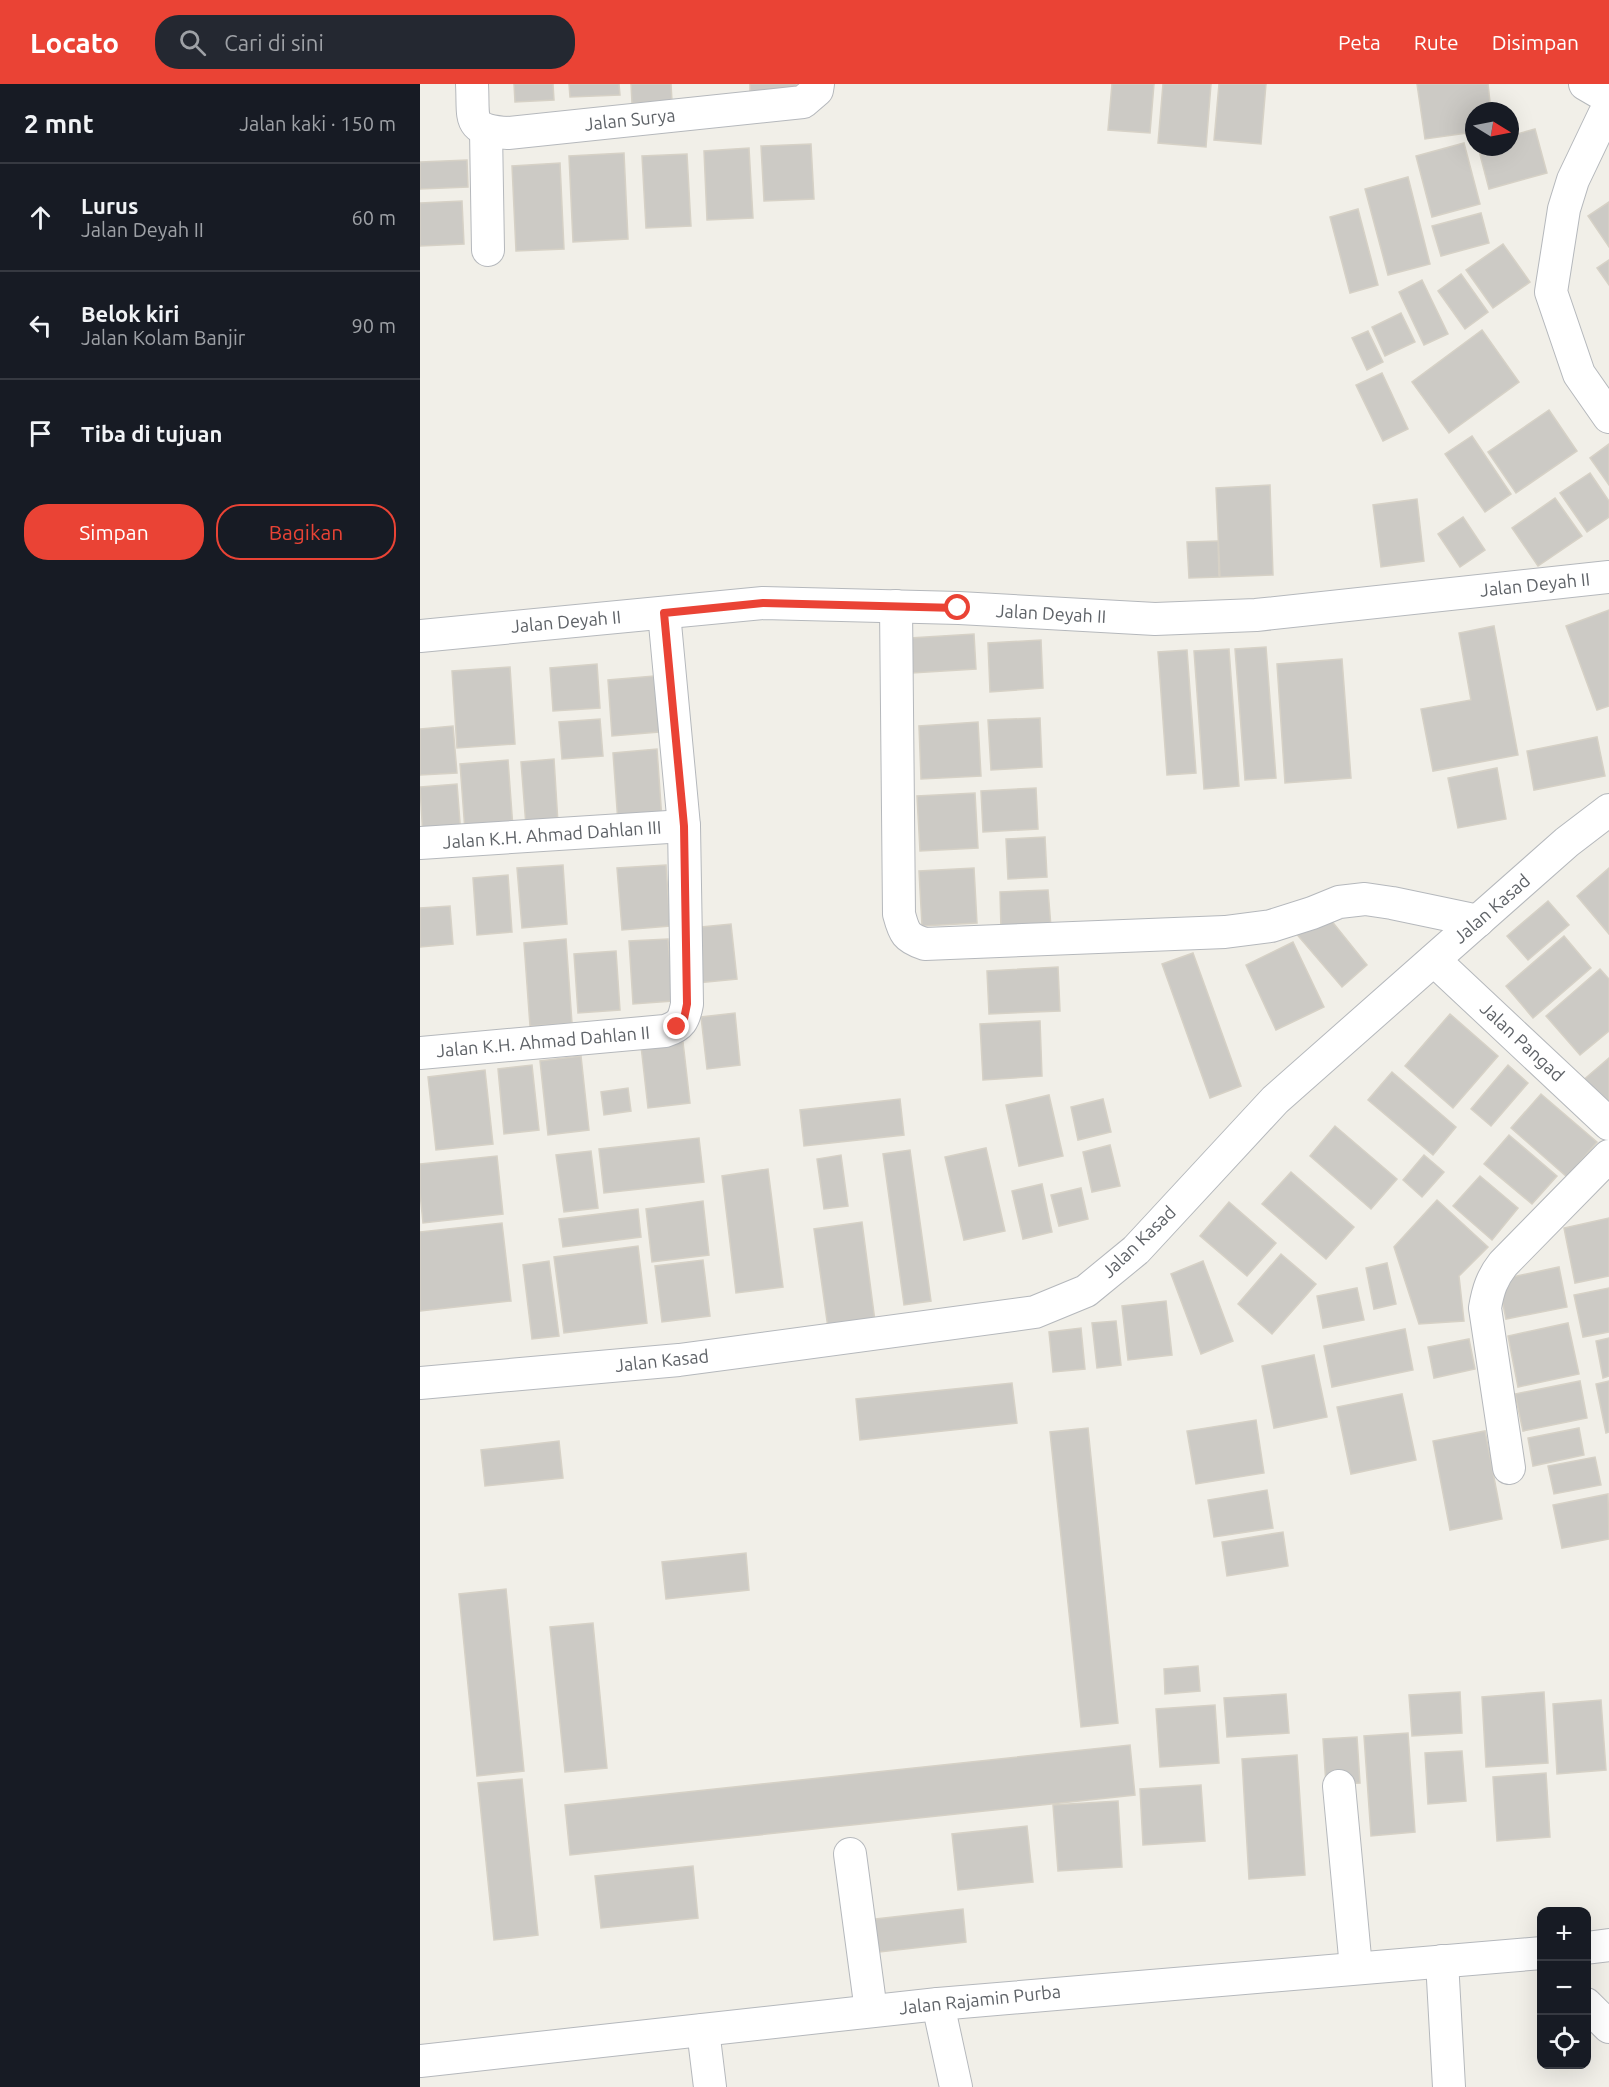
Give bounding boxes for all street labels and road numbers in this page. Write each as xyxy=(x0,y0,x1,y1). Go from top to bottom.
street label: Jalan Surya xyxy=(583,104,676,134)
street label: Jalan Deyah II xyxy=(1479,568,1591,600)
street label: Jalan Deyah II xyxy=(995,600,1107,626)
street label: Jalan Deyah II xyxy=(510,606,622,636)
street label: Jalan K.H. Ahmad Dahlan III xyxy=(442,816,662,852)
street label: Jalan Kasad xyxy=(1449,870,1533,947)
street label: Jalan Pangad xyxy=(1477,998,1569,1085)
street label: Jalan K.H. Ahmad Dahlan II xyxy=(435,1022,651,1060)
street label: Jalan Kasad xyxy=(1097,1201,1179,1281)
street label: Jalan Kasad xyxy=(614,1345,710,1375)
street label: Jalan Rajamin Purba xyxy=(898,1981,1062,2017)

